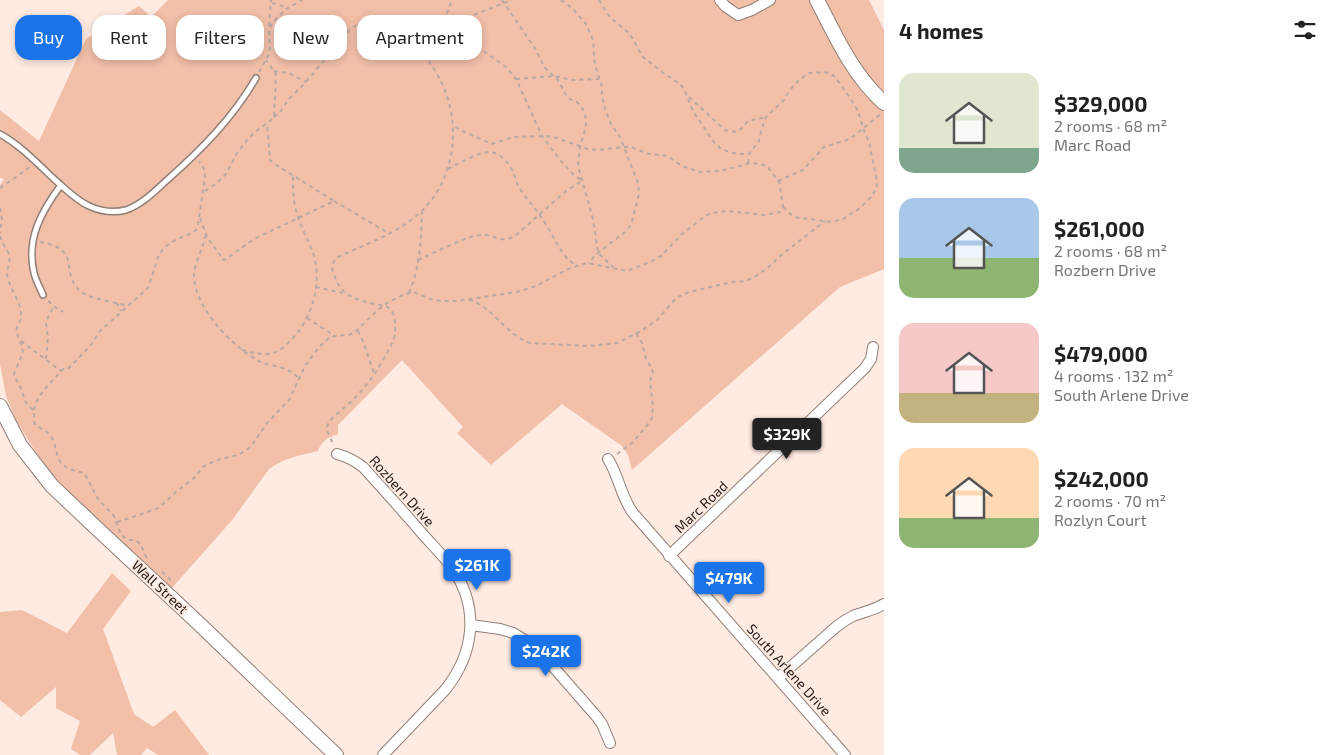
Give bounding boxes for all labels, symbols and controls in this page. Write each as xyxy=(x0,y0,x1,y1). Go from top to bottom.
chip: Buy xyxy=(15,15,82,60)
chip: Rent xyxy=(92,15,166,60)
chip: Filters xyxy=(176,15,264,60)
chip: New xyxy=(274,15,347,60)
chip: Apartment xyxy=(357,15,482,60)
icon: filters xyxy=(1291,16,1319,44)
text: 4 homes xyxy=(899,18,983,43)
text: $329,000 xyxy=(1054,91,1148,116)
icon: home xyxy=(939,93,999,153)
text: 2 rooms · 68 m² xyxy=(1054,116,1167,135)
text: Marc Road xyxy=(1054,135,1131,154)
text: $261,000 xyxy=(1054,216,1145,241)
icon: home xyxy=(939,218,999,278)
text: 2 rooms · 68 m² xyxy=(1054,241,1167,260)
text: Rozbern Drive xyxy=(1054,260,1156,279)
text: $479,000 xyxy=(1054,341,1148,366)
icon: home xyxy=(939,343,999,403)
text: 4 rooms · 132 m² xyxy=(1054,366,1173,385)
text: South Arlene Drive xyxy=(1054,385,1189,404)
pin: $329K xyxy=(752,418,822,460)
text: $329K xyxy=(763,424,811,443)
street label: Rozbern Drive xyxy=(366,452,439,530)
text: $242,000 xyxy=(1054,466,1149,491)
icon: home xyxy=(939,468,999,528)
street label: Marc Road xyxy=(670,477,731,536)
text: 2 rooms · 70 m² xyxy=(1054,491,1166,510)
text: Rozlyn Court xyxy=(1054,510,1147,529)
pin: $261K xyxy=(442,548,512,591)
text: $261K xyxy=(454,555,500,574)
street label: Wall Street xyxy=(129,556,192,617)
pin: $479K xyxy=(694,562,764,604)
text: $479K xyxy=(705,568,753,587)
street label: South Arlene Drive xyxy=(744,620,835,719)
pin: $242K xyxy=(511,634,581,677)
text: $242K xyxy=(522,641,570,660)

